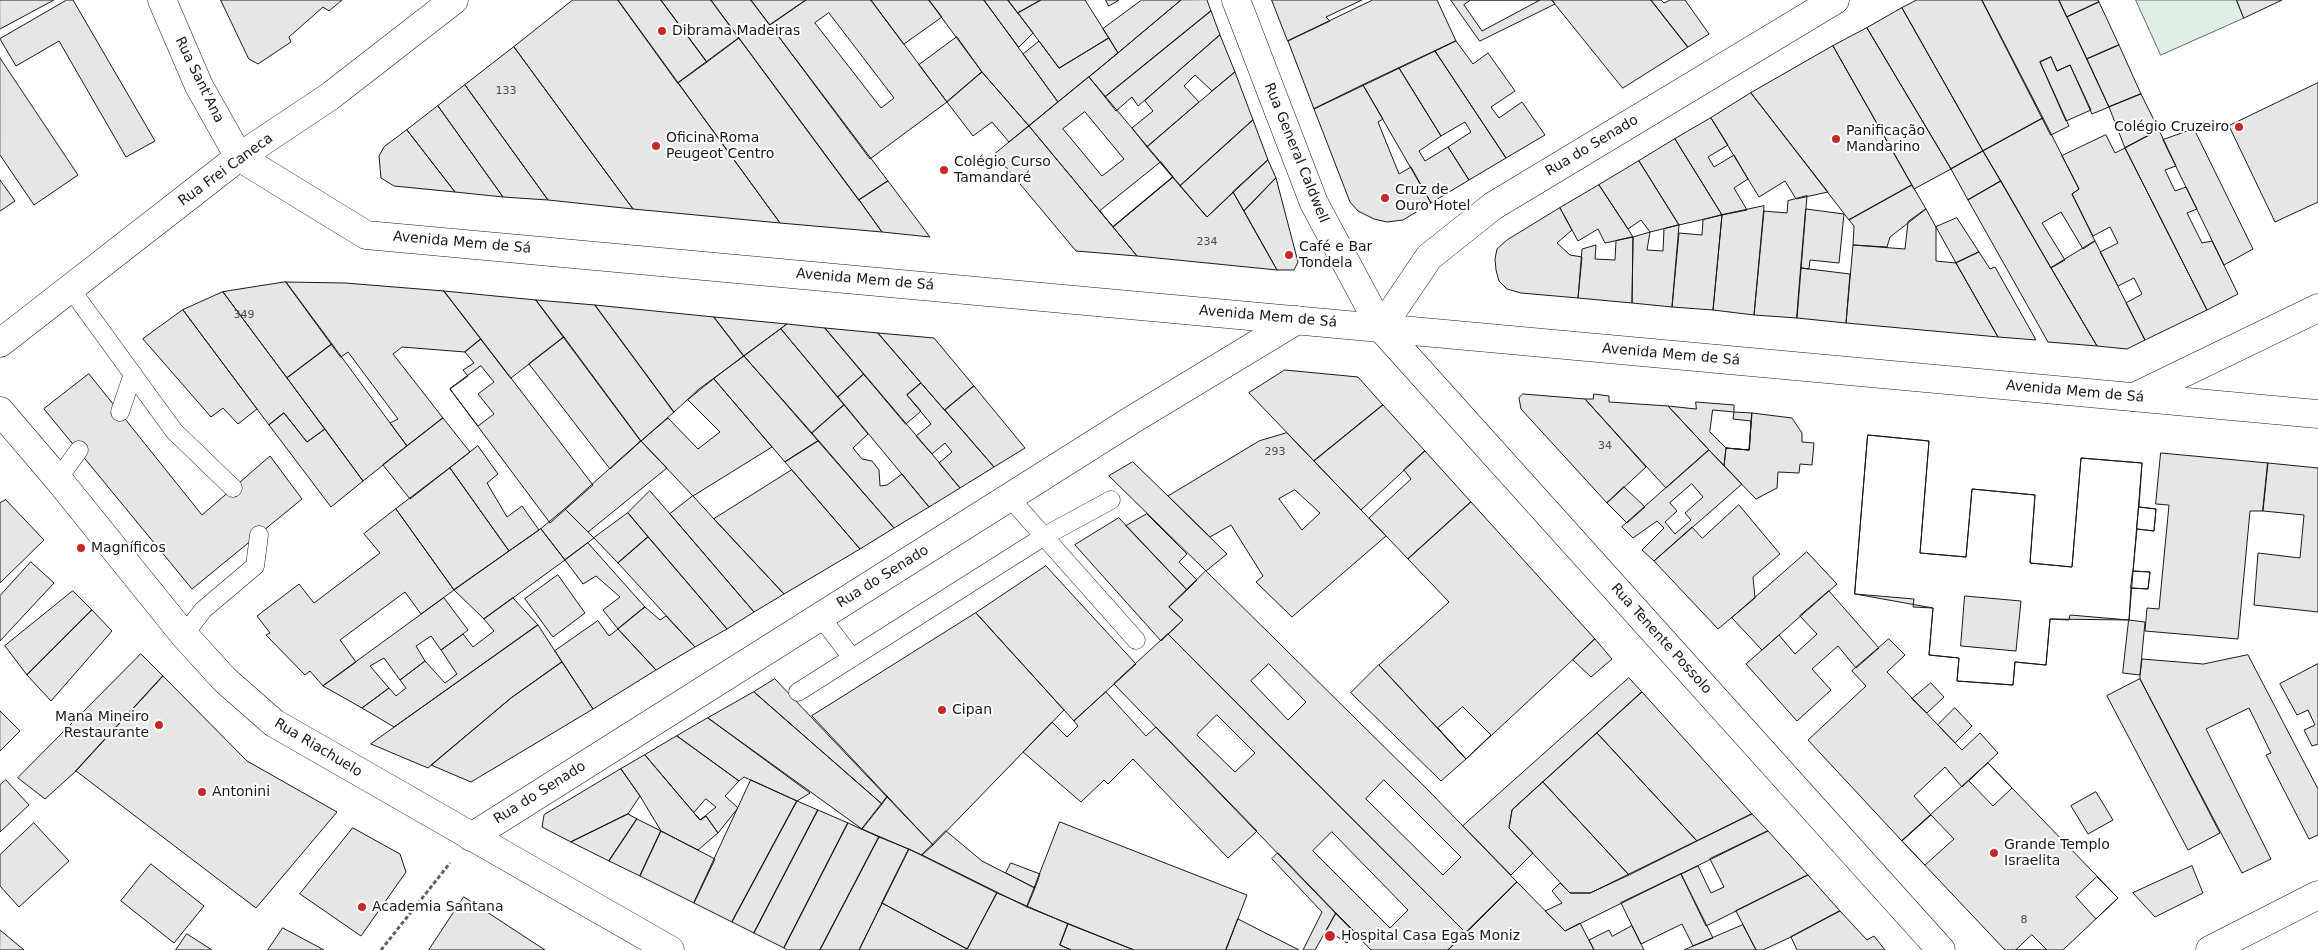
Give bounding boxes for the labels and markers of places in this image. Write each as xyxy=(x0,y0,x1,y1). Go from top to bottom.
place label: Dibrama Madeiras xyxy=(672,23,800,39)
marker: Dibrama Madeiras xyxy=(656,25,668,37)
place label: Colégio Cruzeiro xyxy=(2114,119,2229,135)
marker: Colégio Cruzeiro xyxy=(2233,121,2245,133)
place label: Panificação Mandarino xyxy=(1846,123,1925,156)
place label: Oficina Roma Peugeot Centro xyxy=(666,130,774,162)
marker: Panificação Mandarino xyxy=(1830,133,1842,145)
marker: Oficina Roma Peugeot Centro xyxy=(650,140,662,152)
place label: Colégio Curso Tamandaré xyxy=(954,154,1051,186)
marker: Colégio Curso Tamandaré xyxy=(938,164,950,176)
place label: Cruz de Ouro Hotel xyxy=(1395,182,1470,214)
marker: Cruz de Ouro Hotel xyxy=(1379,192,1391,204)
place label: Café e Bar Tondela xyxy=(1299,239,1372,272)
marker: Café e Bar Tondela xyxy=(1283,249,1295,261)
place label: Magníficos xyxy=(91,540,166,556)
marker: Magníficos xyxy=(75,542,87,554)
place label: Cipan xyxy=(952,702,992,718)
marker: Cipan xyxy=(936,704,948,716)
place label: Mana Mineiro Restaurante xyxy=(55,709,149,742)
marker: Mana Mineiro Restaurante xyxy=(153,719,165,731)
place label: Antonini xyxy=(212,784,270,800)
marker: Antonini xyxy=(196,786,208,798)
place label: Grande Templo Israelita xyxy=(2004,837,2110,870)
marker: Grande Templo Israelita xyxy=(1988,847,2000,859)
place label: Academia Santana xyxy=(372,899,504,915)
marker: Academia Santana xyxy=(356,901,368,913)
place label: Hospital Casa Egas Moniz xyxy=(1341,928,1520,944)
marker: Hospital Casa Egas Moniz xyxy=(1323,929,1337,943)

